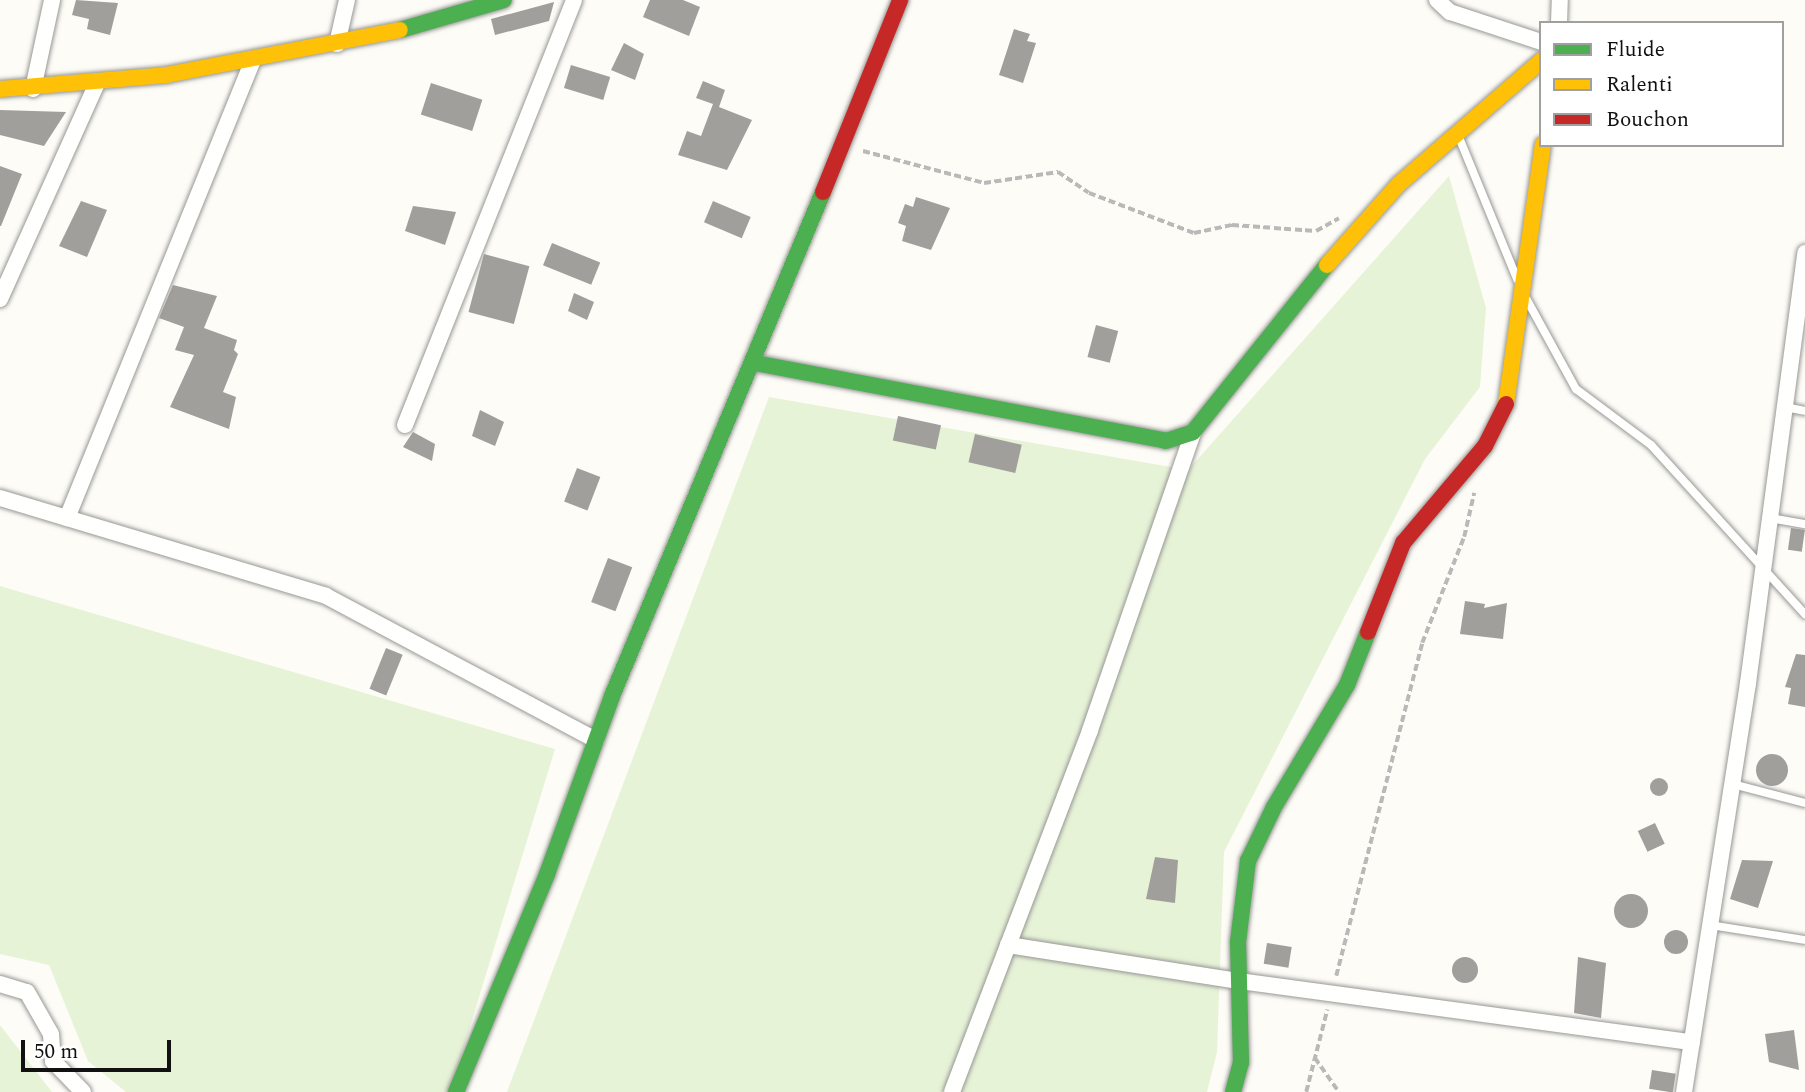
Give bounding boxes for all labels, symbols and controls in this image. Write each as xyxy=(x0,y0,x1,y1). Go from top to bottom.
legend xyxy=(1539,21,1784,147)
text: Fluide xyxy=(1606,34,1665,66)
text: Ralenti xyxy=(1606,69,1673,101)
text: Bouchon xyxy=(1606,104,1689,136)
scale bar xyxy=(24,1026,175,1070)
text: 50 m xyxy=(34,1036,78,1068)

